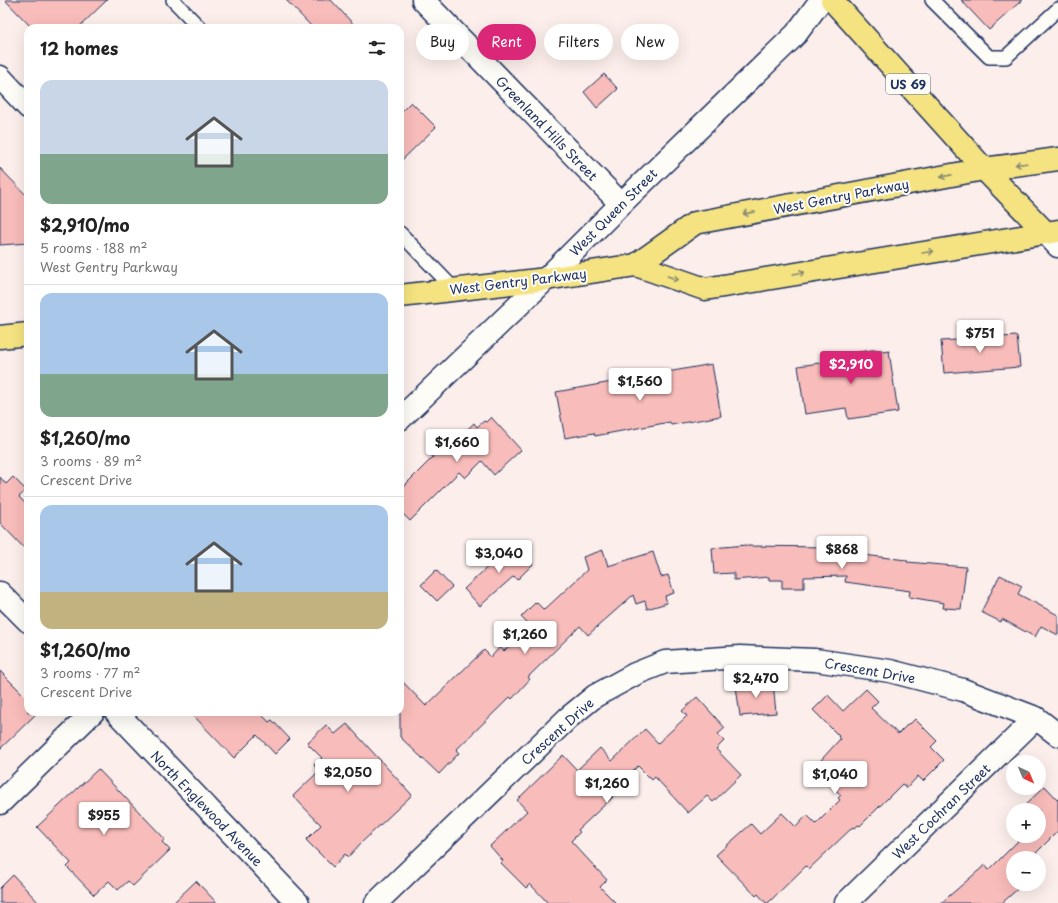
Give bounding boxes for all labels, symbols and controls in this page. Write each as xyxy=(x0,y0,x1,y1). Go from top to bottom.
chip: Buy xyxy=(416,24,469,60)
chip: Rent xyxy=(477,24,536,60)
chip: Filters xyxy=(544,24,613,60)
chip: New xyxy=(621,24,679,60)
text: 12 homes xyxy=(40,35,118,61)
icon: filters xyxy=(366,37,388,59)
street label: Greenland Hills Street xyxy=(492,71,602,185)
road number: US 69 xyxy=(886,74,930,94)
icon: home xyxy=(178,106,250,178)
one-way arrow xyxy=(1015,160,1028,168)
street label: West Queen Street xyxy=(565,164,661,260)
one-way arrow xyxy=(939,172,952,180)
street label: West Gentry Parkway xyxy=(772,174,910,218)
one-way arrow xyxy=(743,209,756,217)
text: $2,910/mo xyxy=(40,212,130,238)
text: 5 rooms · 188 m² xyxy=(40,238,148,257)
one-way arrow xyxy=(921,248,934,256)
text: West Gentry Parkway xyxy=(40,257,178,276)
street label: West Gentry Parkway xyxy=(449,263,587,299)
one-way arrow xyxy=(792,269,805,277)
one-way arrow xyxy=(666,275,679,282)
icon: home xyxy=(178,319,250,391)
pin: $751 xyxy=(956,320,1004,354)
text: $751 xyxy=(966,323,994,342)
pin: $2,910 xyxy=(818,351,884,385)
text: $2,910 xyxy=(829,354,873,373)
pin: $1,560 xyxy=(607,368,673,402)
text: $1,560 xyxy=(618,371,662,390)
text: $1,260/mo xyxy=(40,425,130,451)
pin: $1,660 xyxy=(424,429,490,463)
text: $1,660 xyxy=(435,432,479,451)
text: 3 rooms · 89 m² xyxy=(40,451,142,470)
text: Crescent Drive xyxy=(40,470,132,489)
icon: home xyxy=(178,531,250,603)
pin: $868 xyxy=(818,536,866,570)
text: $868 xyxy=(825,539,859,558)
pin: $3,040 xyxy=(466,540,532,574)
text: $3,040 xyxy=(475,543,523,562)
pin: $1,260 xyxy=(492,621,558,655)
text: $1,260 xyxy=(503,624,547,643)
text: $1,260/mo xyxy=(40,637,130,663)
street label: Crescent Drive xyxy=(823,653,917,687)
text: 3 rooms · 77 m² xyxy=(40,663,141,682)
pin: $2,470 xyxy=(723,665,789,699)
text: $2,470 xyxy=(733,668,779,687)
text: Crescent Drive xyxy=(40,682,132,701)
street label: Crescent Drive xyxy=(516,693,598,769)
street label: North Englewood Avenue xyxy=(147,746,267,870)
north arrow xyxy=(1006,755,1046,795)
map controls xyxy=(1006,755,1046,891)
pin: $2,050 xyxy=(315,759,381,793)
street label: West Cochran Street xyxy=(888,759,994,863)
pin: $1,040 xyxy=(802,761,868,795)
text: $2,050 xyxy=(324,762,372,781)
text: $1,040 xyxy=(812,764,858,783)
pin: $1,260 xyxy=(574,770,640,804)
text: $1,260 xyxy=(585,773,629,792)
pin: $955 xyxy=(80,802,128,836)
button: + xyxy=(1006,803,1046,843)
text: $955 xyxy=(88,805,120,824)
button: − xyxy=(1006,851,1046,891)

